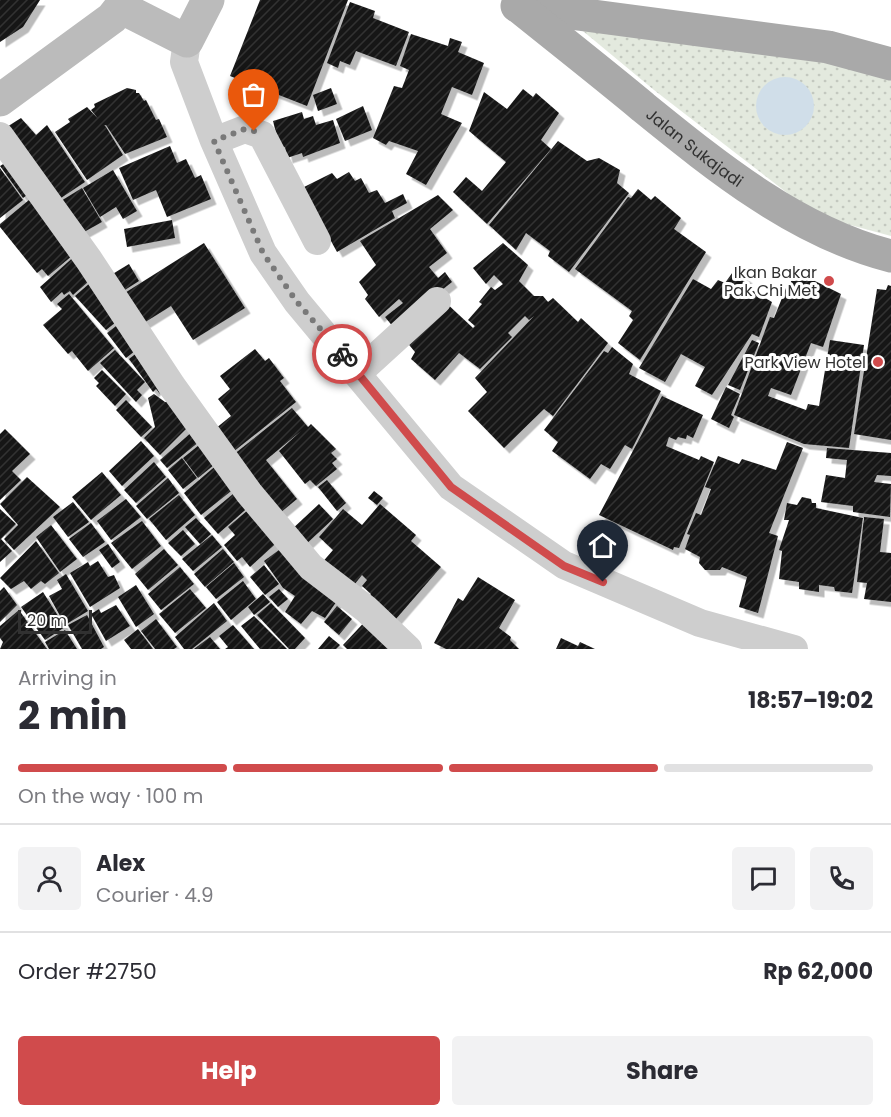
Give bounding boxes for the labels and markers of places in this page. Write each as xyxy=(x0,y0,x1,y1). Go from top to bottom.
pin xyxy=(228,69,279,131)
place label: Ikan Bakar Pak Chi Met xyxy=(724,261,817,302)
marker: Ikan Bakar Pak Chi Met xyxy=(822,274,836,288)
place label: Park View Hotel xyxy=(744,351,866,374)
marker: Park View Hotel xyxy=(871,355,885,369)
pin xyxy=(577,520,628,582)

